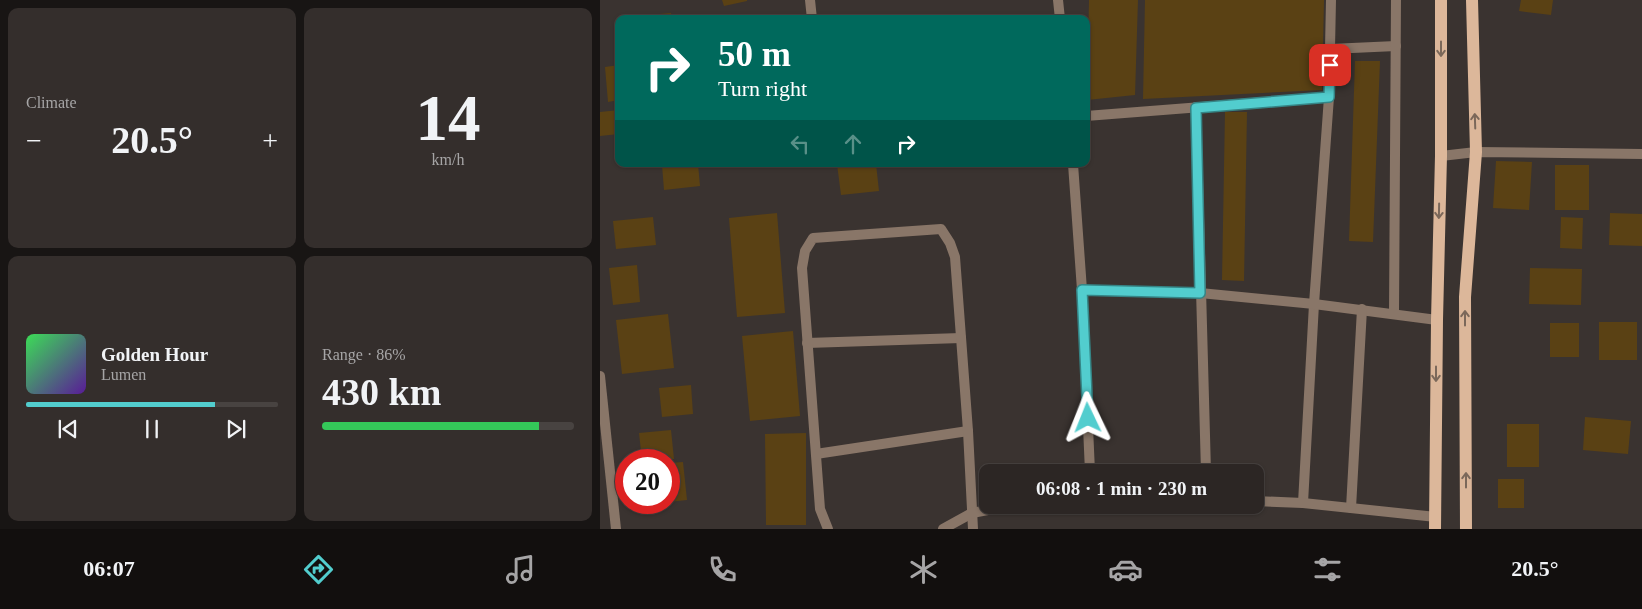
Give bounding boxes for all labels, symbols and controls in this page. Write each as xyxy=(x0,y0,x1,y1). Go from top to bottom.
icon: right xyxy=(635,35,700,100)
text: 50 m xyxy=(718,35,791,74)
one-way arrow xyxy=(1436,40,1446,56)
pin xyxy=(1309,44,1351,86)
icon: arrive xyxy=(1316,51,1344,79)
text: Turn right xyxy=(718,76,807,101)
text: 14 xyxy=(416,82,481,154)
text: Climate xyxy=(26,94,77,111)
one-way arrow xyxy=(1471,113,1480,129)
text: 20.5° xyxy=(111,119,193,161)
text: − xyxy=(26,125,42,156)
text: + xyxy=(262,125,278,156)
icon: left xyxy=(786,130,814,158)
icon: ahead xyxy=(839,130,867,158)
icon: right xyxy=(892,130,920,158)
text: km/h xyxy=(432,151,464,168)
one-way arrow xyxy=(1435,203,1444,219)
one-way arrow xyxy=(1460,310,1470,326)
text: Golden Hour xyxy=(101,344,208,365)
text: Range · 86% xyxy=(322,346,406,363)
one-way arrow xyxy=(1431,365,1441,381)
text: Lumen xyxy=(101,366,146,383)
text: 430 km xyxy=(322,371,441,413)
position arrow xyxy=(1061,391,1113,443)
icon: previous xyxy=(54,415,82,443)
icon: pause xyxy=(138,415,166,443)
icon: next xyxy=(222,415,250,443)
speed limit sign: 20 xyxy=(615,449,680,514)
one-way arrow xyxy=(1461,473,1471,489)
text: 06:08 · 1 min · 230 m xyxy=(1036,478,1207,499)
icon: directions xyxy=(301,552,336,587)
icon: music xyxy=(503,552,538,587)
icon: phone xyxy=(705,552,740,587)
icon: climate xyxy=(906,552,941,587)
icon: car xyxy=(1108,552,1143,587)
icon: filters xyxy=(1310,552,1345,587)
text: 06:07 xyxy=(83,556,135,581)
text: 20.5° xyxy=(1511,556,1559,581)

